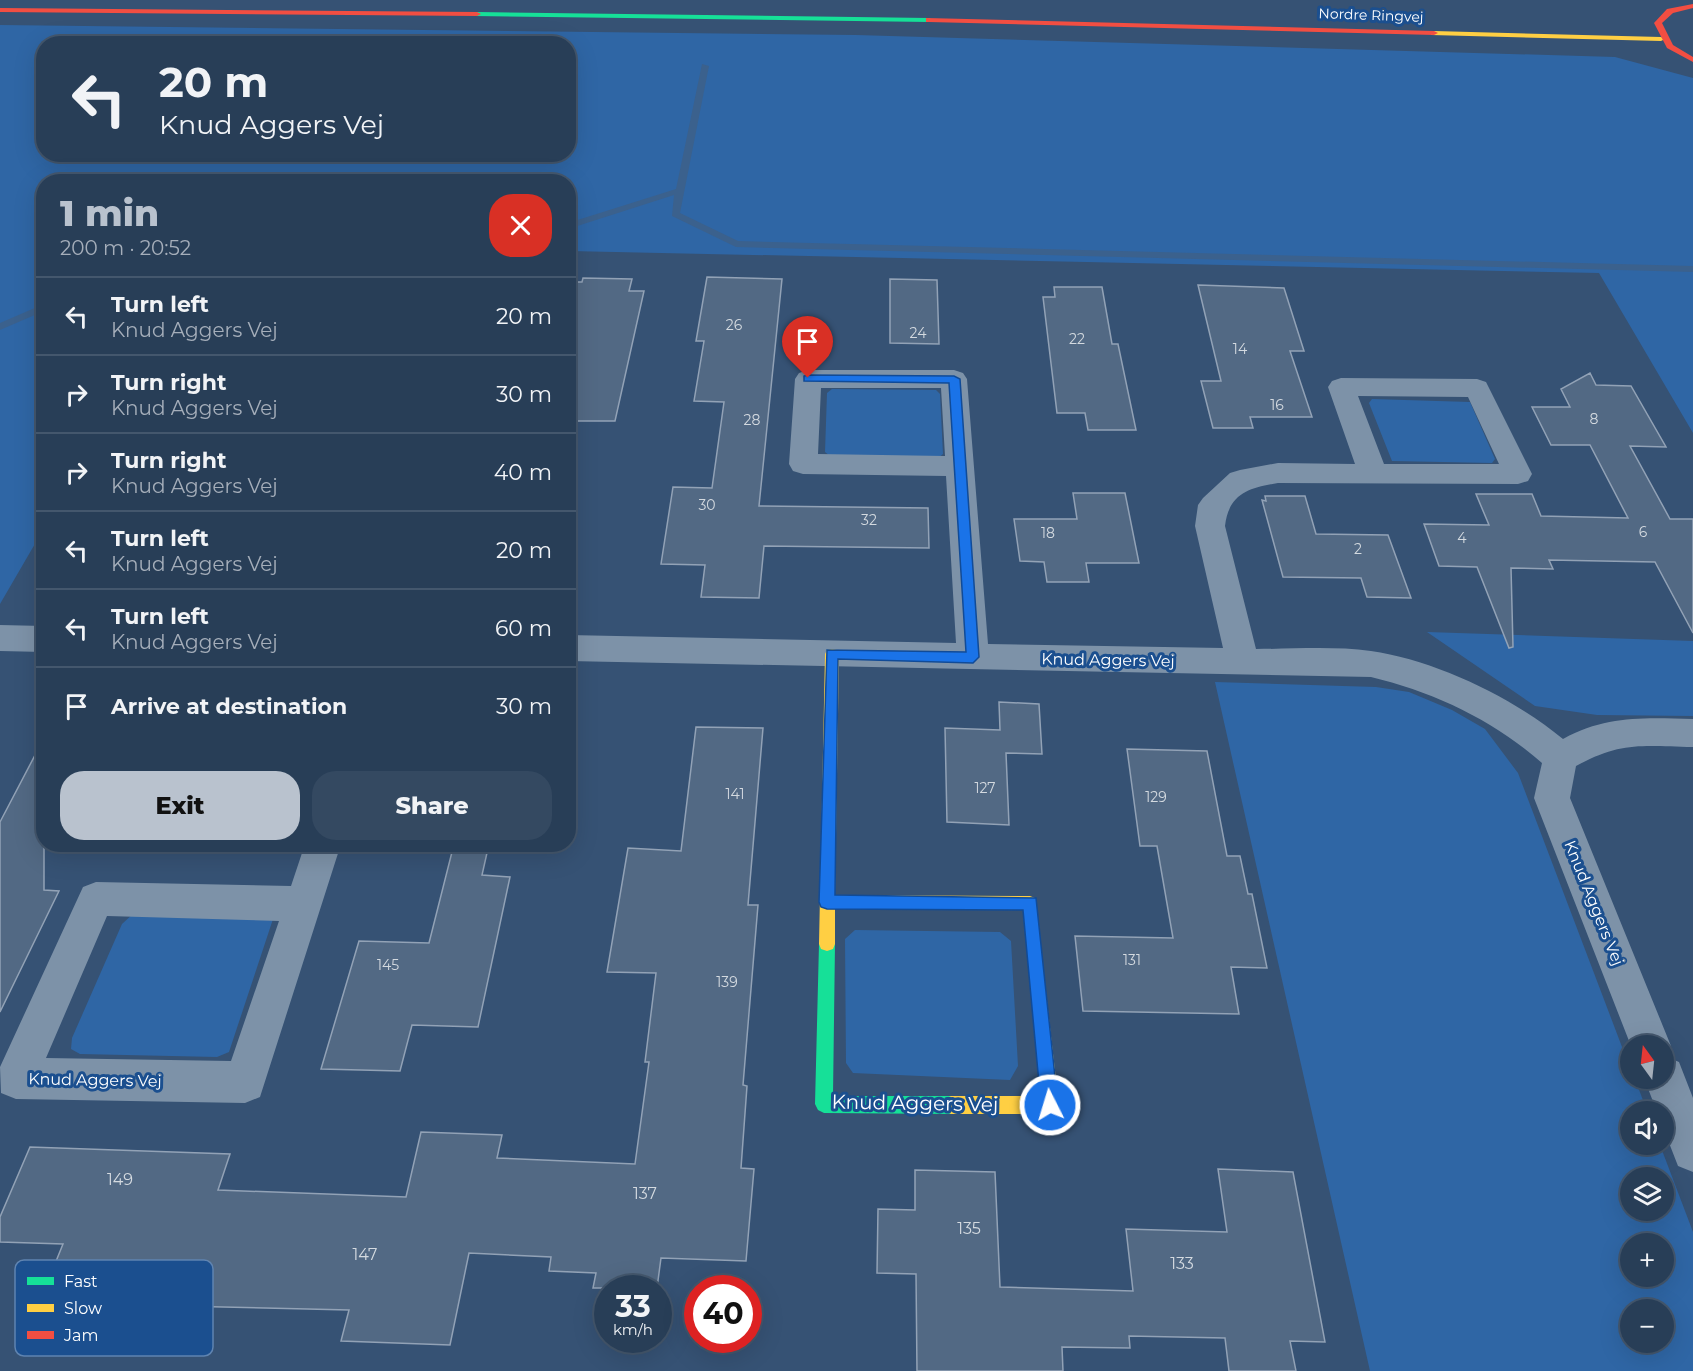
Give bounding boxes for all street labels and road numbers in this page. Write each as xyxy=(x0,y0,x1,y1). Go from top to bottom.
street label: Nordre Ringvej xyxy=(1318,4,1424,26)
street label: Knud Aggers Vej xyxy=(1041,649,1175,671)
street label: Knud Aggers Vej xyxy=(1560,838,1628,968)
street label: Knud Aggers Vej xyxy=(28,1069,162,1091)
street label: Knud Aggers Vej xyxy=(831,1090,999,1116)

